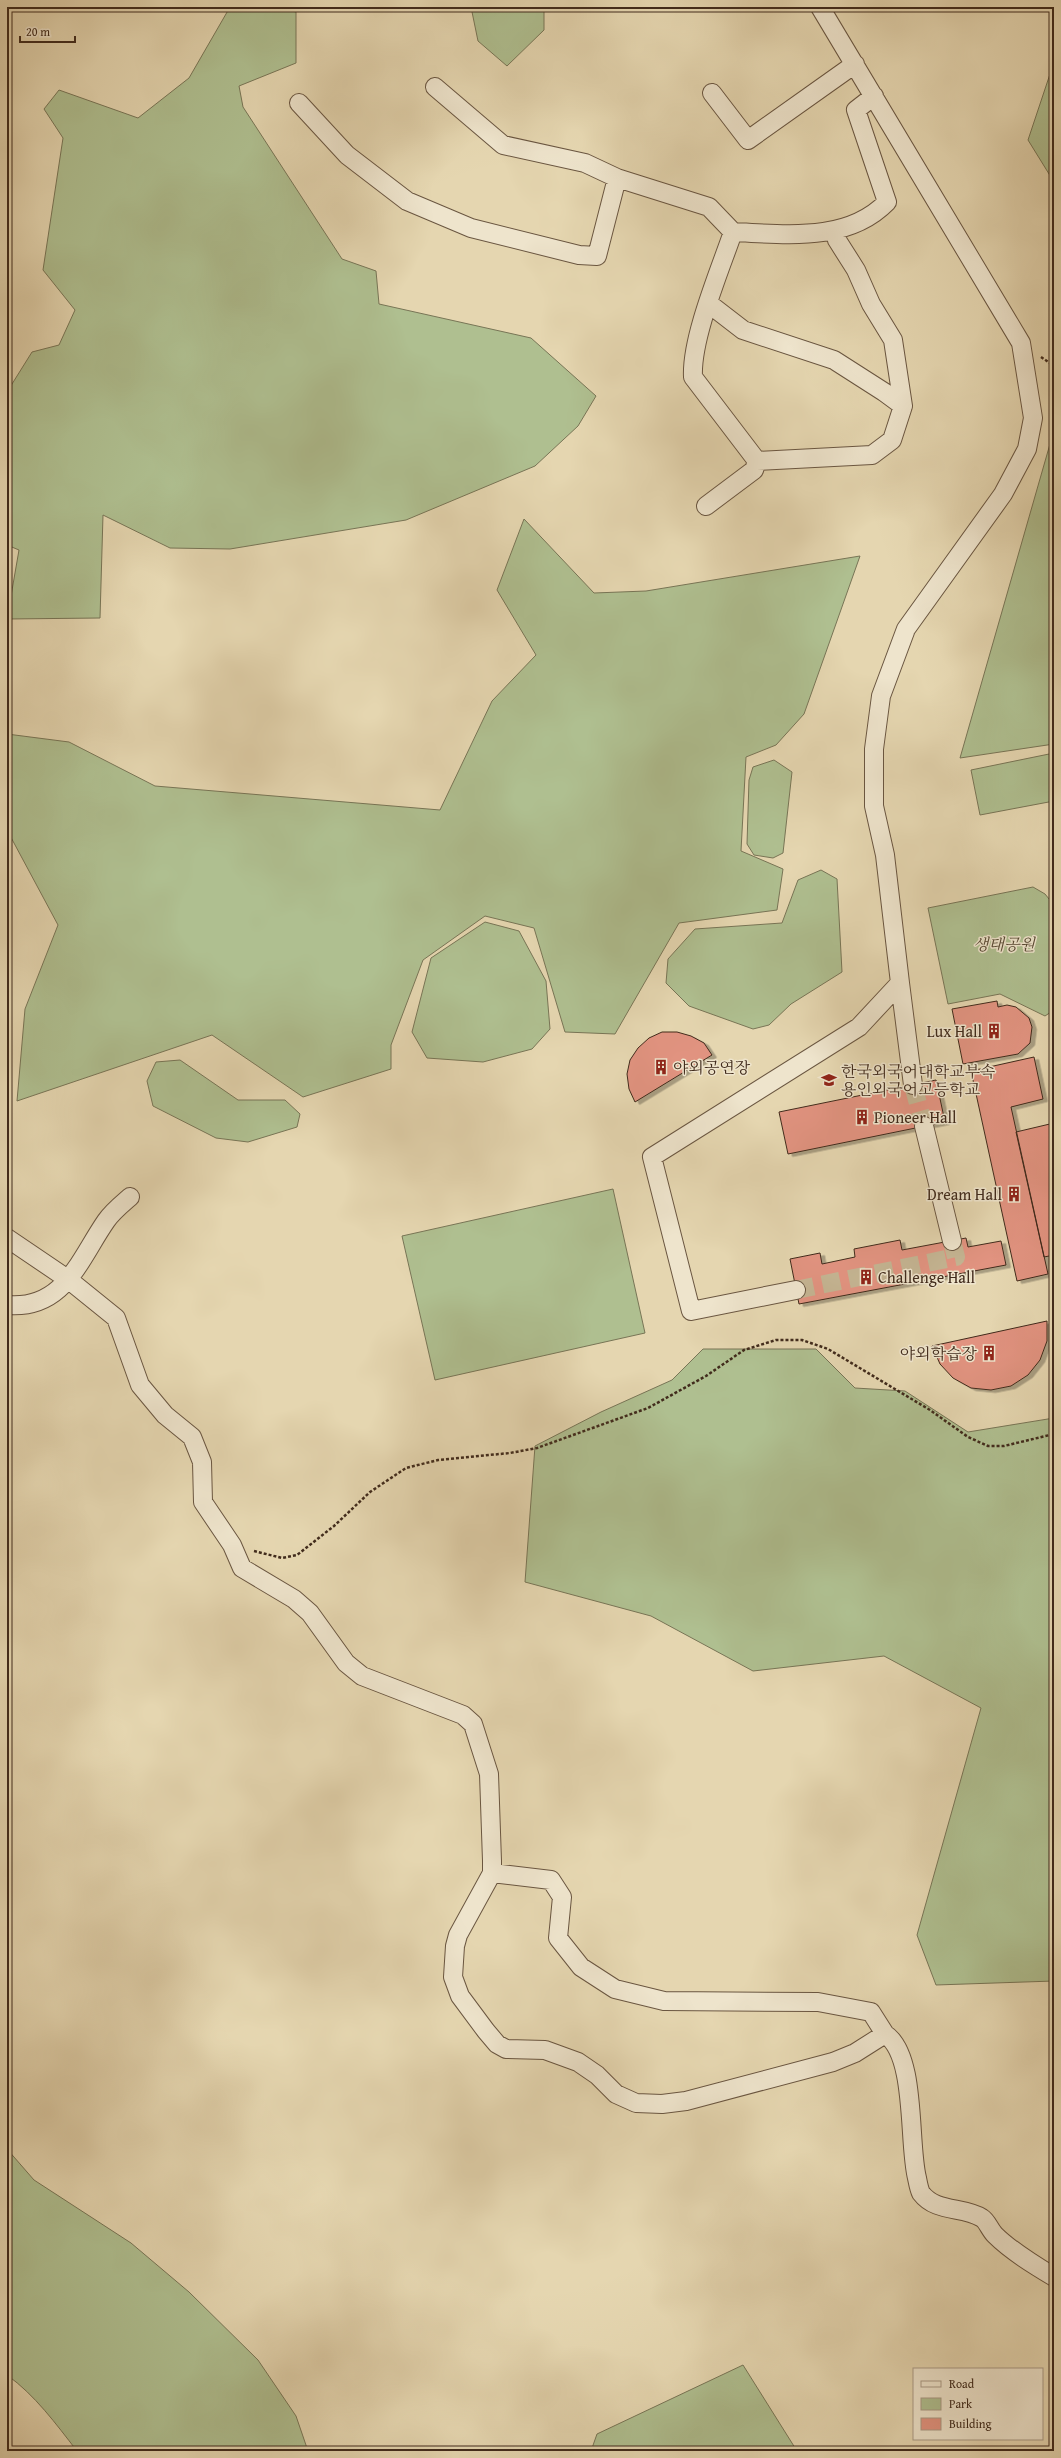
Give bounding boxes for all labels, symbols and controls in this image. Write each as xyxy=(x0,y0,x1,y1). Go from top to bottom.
scale bar xyxy=(20,18,75,44)
text: 20 m xyxy=(26,23,50,40)
park label: 생태공원 xyxy=(973,932,1036,956)
place label: Lux Hall xyxy=(927,1019,983,1043)
building icon: Lux Hall xyxy=(985,1022,1003,1040)
place label: 야외공연장 xyxy=(673,1055,751,1079)
building icon: 야외공연장 xyxy=(652,1058,670,1076)
place label: 한국외국어대학교부속 용인외국어고등학교 xyxy=(841,1059,996,1101)
school or university icon: 한국외국어대학교부속 용인외국어고등학교 xyxy=(820,1071,838,1089)
place label: Pioneer Hall xyxy=(874,1105,957,1129)
building icon: Pioneer Hall xyxy=(853,1108,871,1126)
place label: Dream Hall xyxy=(927,1182,1003,1206)
building icon: Dream Hall xyxy=(1005,1185,1023,1203)
place label: Challenge Hall xyxy=(878,1265,975,1289)
building icon: Challenge Hall xyxy=(857,1268,875,1286)
place label: 야외학습장 xyxy=(900,1341,978,1365)
building icon: 야외학습장 xyxy=(980,1344,998,1362)
legend xyxy=(913,2368,1043,2440)
text: Road xyxy=(949,2375,975,2392)
text: Park xyxy=(949,2395,973,2412)
text: Building xyxy=(949,2415,992,2432)

